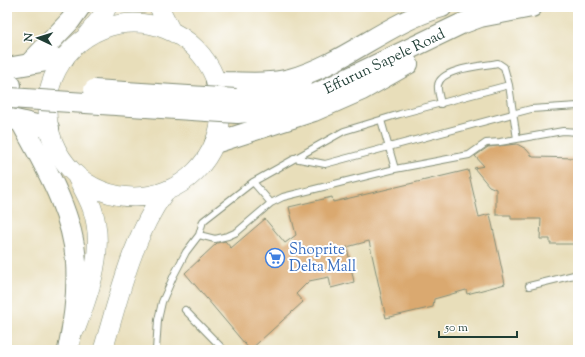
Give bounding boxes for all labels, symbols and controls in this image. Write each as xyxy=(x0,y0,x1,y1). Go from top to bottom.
north arrow xyxy=(18,18,58,58)
street label: Effurun Sapele Road xyxy=(321,24,450,100)
text: N xyxy=(21,32,37,43)
place label: Shoprite Delta Mall xyxy=(289,240,356,278)
supermarket icon: Shoprite Delta Mall xyxy=(264,247,286,269)
scale bar xyxy=(439,313,517,339)
text: 50 m xyxy=(444,319,468,337)

